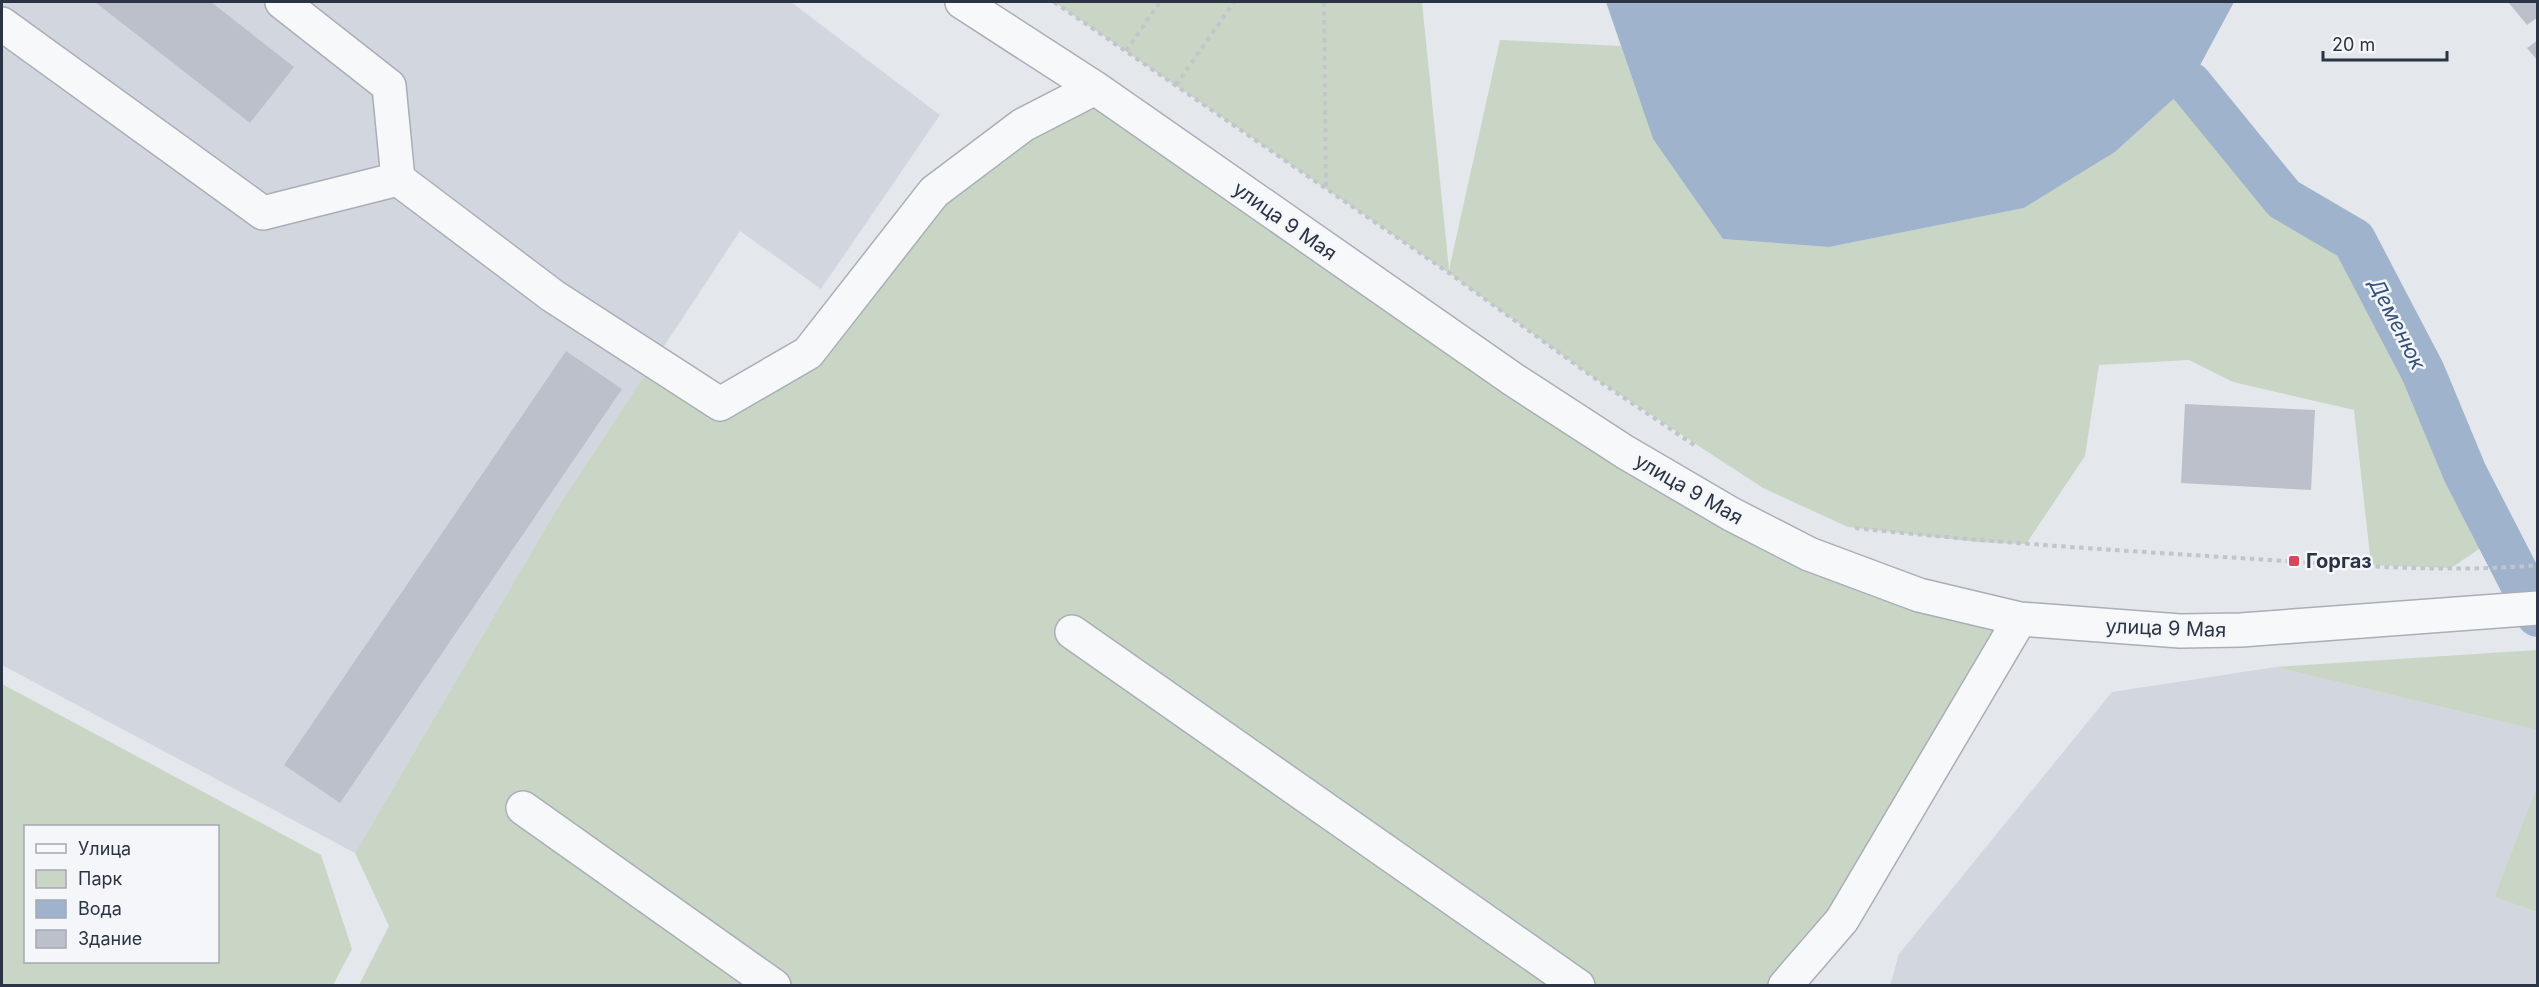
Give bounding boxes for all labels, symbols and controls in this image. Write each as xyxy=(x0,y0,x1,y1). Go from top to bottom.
scale bar xyxy=(2323,24,2448,62)
text: 20 m xyxy=(2332,34,2375,55)
street label: улица 9 Мая xyxy=(1229,177,1341,265)
water label: Деменюк xyxy=(2363,273,2431,374)
street label: улица 9 Мая xyxy=(1631,448,1747,530)
place label: Горгаз xyxy=(2306,549,2372,573)
marker: Горгаз xyxy=(2287,554,2301,568)
street label: улица 9 Мая xyxy=(2105,614,2227,642)
legend xyxy=(24,825,219,963)
text: Улица xyxy=(78,838,131,859)
text: Парк xyxy=(78,868,123,889)
text: Вода xyxy=(78,898,122,919)
text: Здание xyxy=(78,928,142,949)

